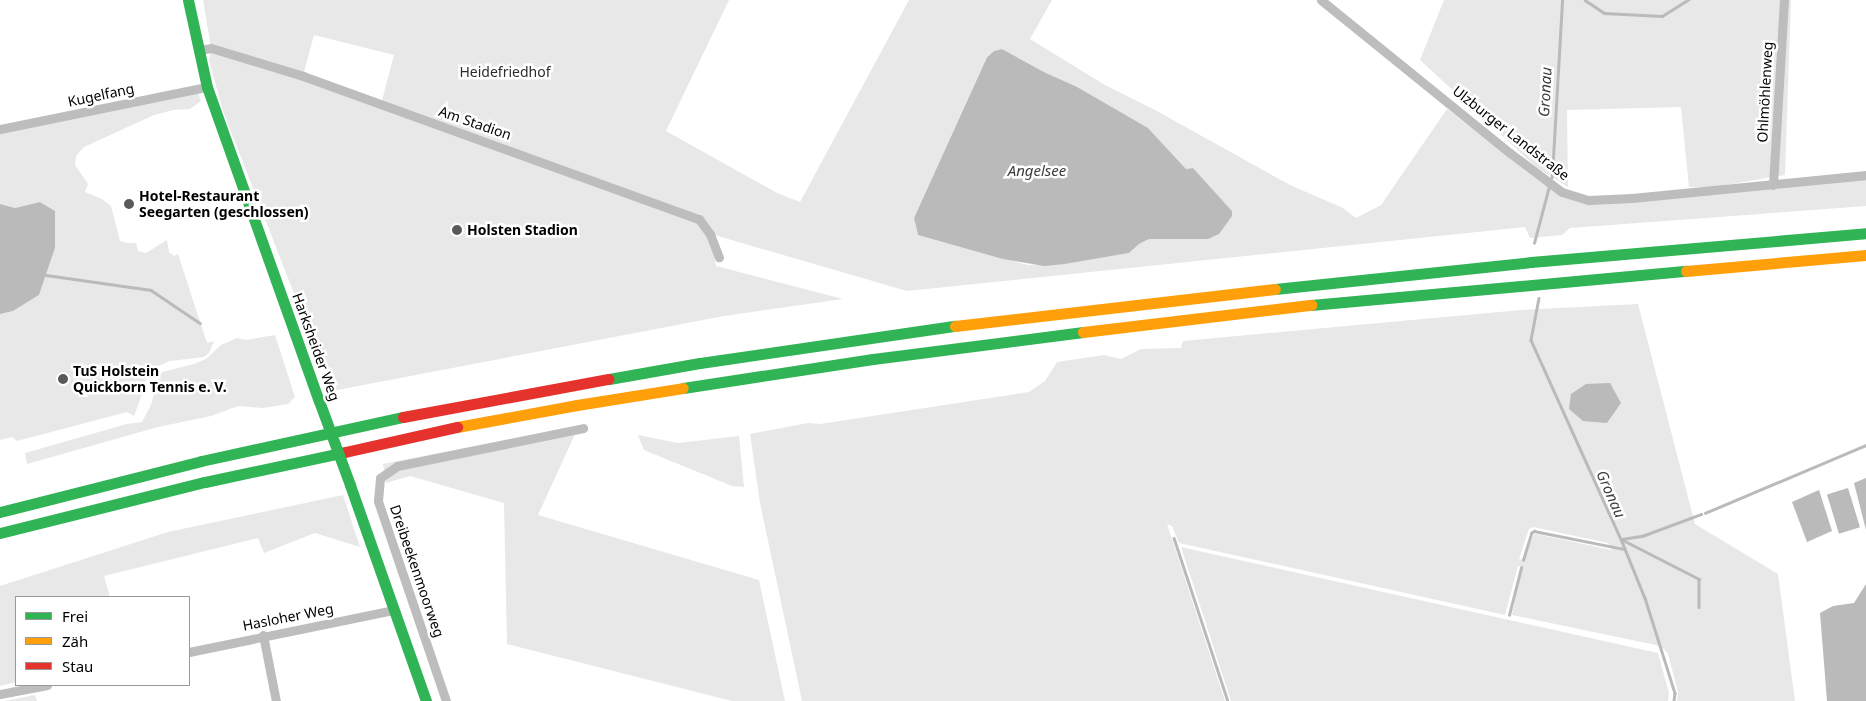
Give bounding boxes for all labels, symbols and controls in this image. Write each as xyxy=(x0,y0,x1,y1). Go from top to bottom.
street label: Ohlmöhlenweg xyxy=(1754,41,1776,143)
park label: Heidefriedhof xyxy=(459,64,551,80)
water label: Gronau xyxy=(1535,66,1555,118)
street label: Kugelfang xyxy=(66,80,136,110)
street label: Ulzburger Landstraße xyxy=(1449,82,1573,184)
street label: Am Stadion xyxy=(437,103,513,143)
water label: Angelsee xyxy=(1008,162,1066,180)
place label: Hotel-Restaurant Seegarten (geschlossen) xyxy=(139,188,309,220)
marker: Hotel-Restaurant Seegarten (geschlossen) xyxy=(123,198,135,210)
place label: Holsten Stadion xyxy=(467,222,578,238)
marker: Holsten Stadion xyxy=(451,224,463,236)
street label: Harksheider Weg xyxy=(289,291,343,403)
place label: TuS Holstein Quickborn Tennis e. V. xyxy=(73,363,227,396)
marker: TuS Holstein Quickborn Tennis e. V. xyxy=(57,373,69,385)
water label: Gronau xyxy=(1593,467,1629,521)
street label: Dreibeekenmoorweg xyxy=(386,503,448,639)
legend xyxy=(15,596,190,686)
street label: Hasloher Weg xyxy=(241,600,335,634)
text: Frei xyxy=(62,606,88,626)
text: Zäh xyxy=(62,631,88,651)
text: Stau xyxy=(62,656,93,676)

